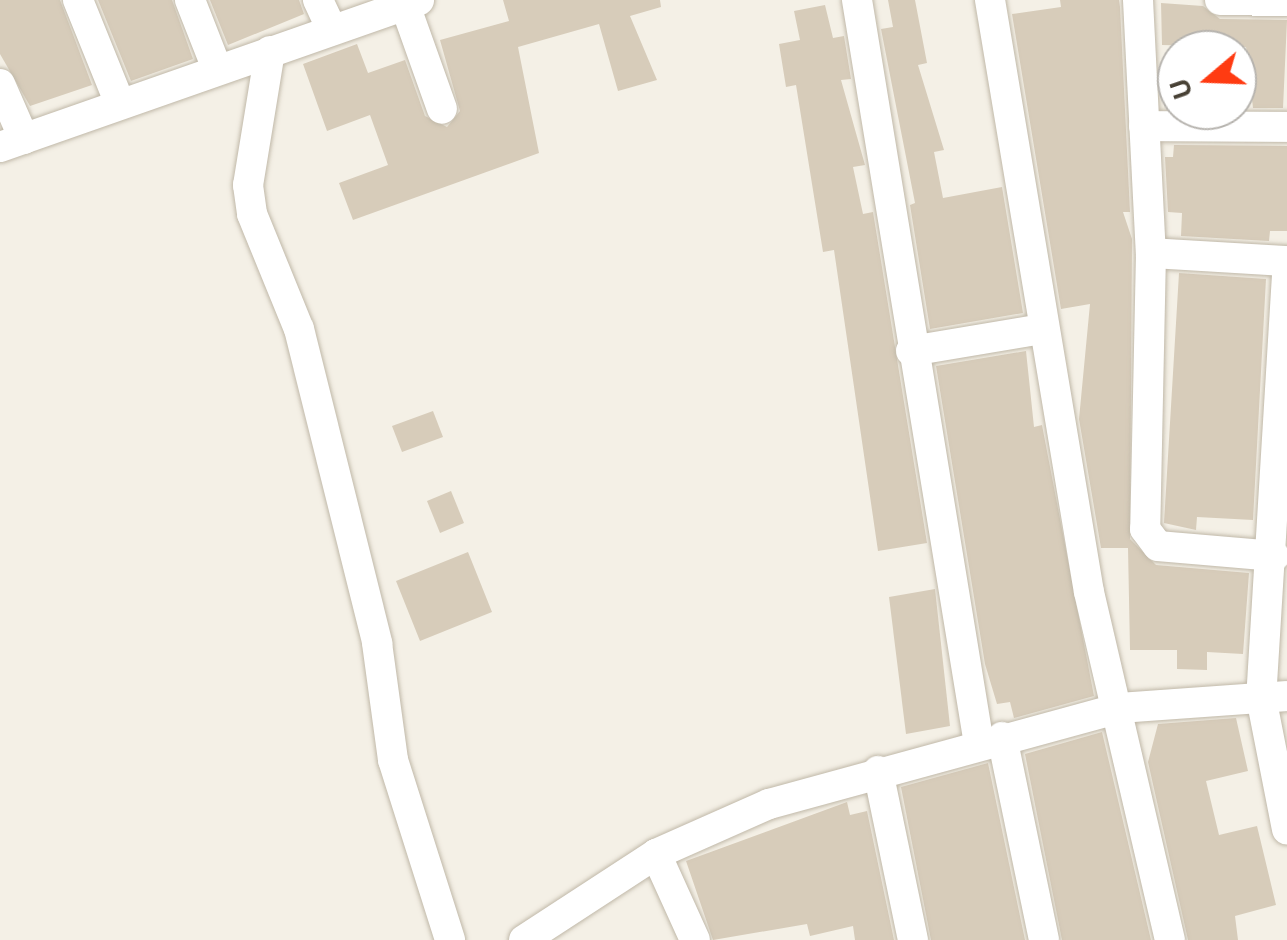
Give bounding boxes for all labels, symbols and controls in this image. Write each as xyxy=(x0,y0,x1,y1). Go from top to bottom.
north arrow xyxy=(1157,30,1257,130)
text: U xyxy=(1162,75,1198,104)

